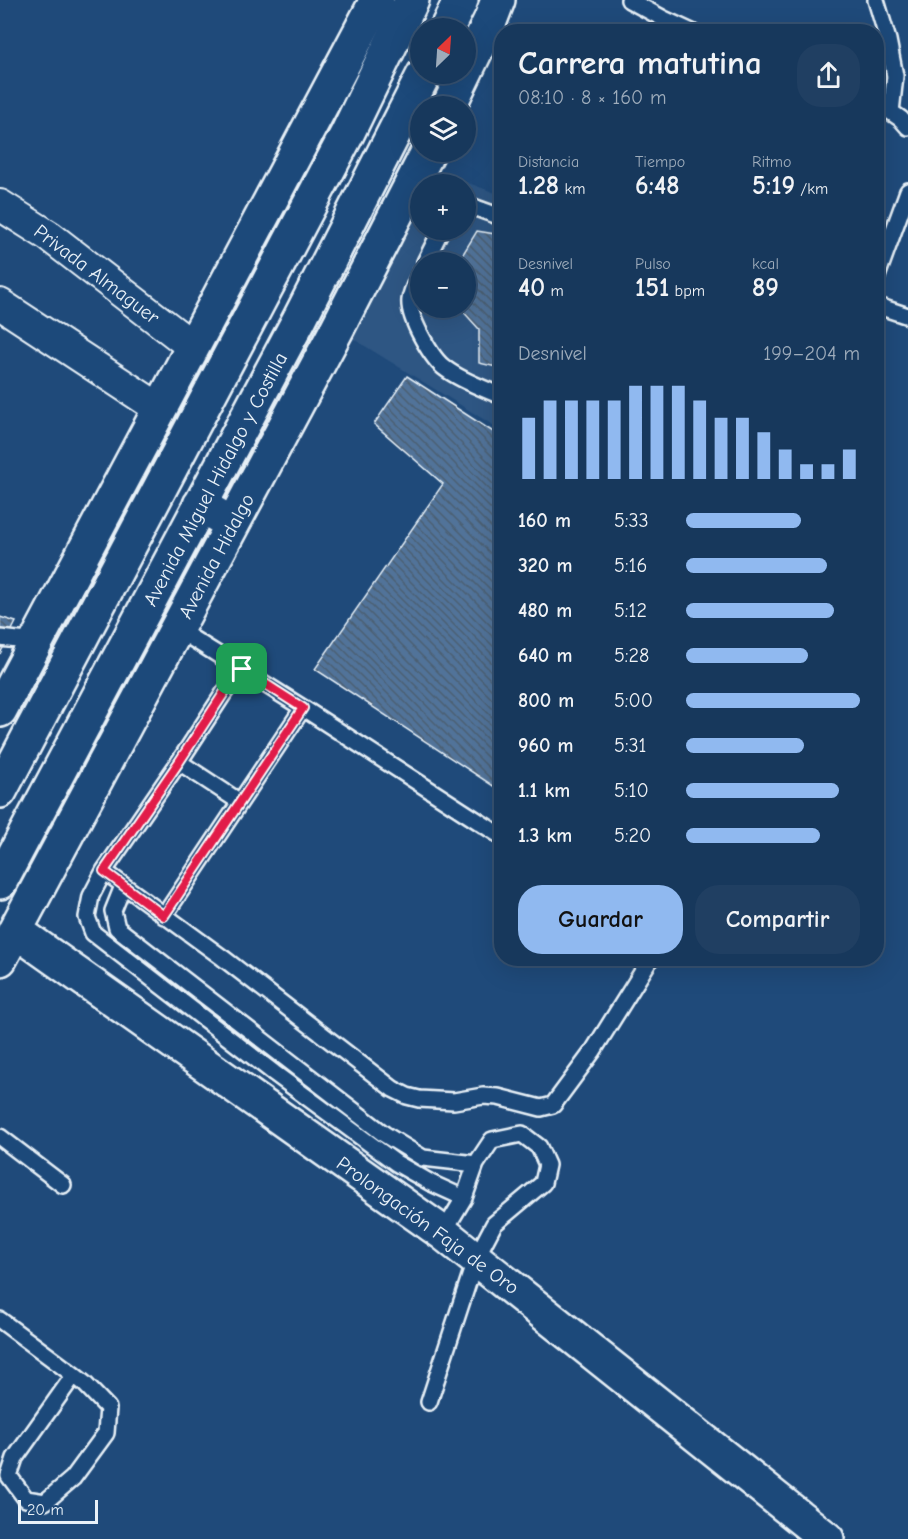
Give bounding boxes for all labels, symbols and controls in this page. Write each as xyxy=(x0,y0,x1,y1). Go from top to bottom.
north arrow xyxy=(410,18,476,84)
map controls xyxy=(410,18,476,318)
text: Carrera matutina xyxy=(518,44,762,82)
button: share xyxy=(797,44,860,107)
text: 08:10 · 8 × 160 m xyxy=(518,86,666,109)
button: layers xyxy=(410,96,476,162)
text: Distancia xyxy=(518,153,579,171)
text: Tiempo xyxy=(635,153,685,171)
text: Ritmo xyxy=(752,153,791,171)
text: 1.28 xyxy=(518,171,559,201)
text: 6:48 xyxy=(635,171,680,201)
text: 5:19 xyxy=(752,171,795,201)
button: + xyxy=(410,174,476,240)
text: km xyxy=(559,180,586,198)
text: /km xyxy=(795,180,828,198)
street label: Privada Almaguer xyxy=(29,220,164,329)
button: − xyxy=(410,252,476,318)
text: Desnivel xyxy=(518,255,573,273)
text: Pulso xyxy=(635,255,671,273)
text: kcal xyxy=(752,255,779,273)
text: 40 xyxy=(518,273,545,303)
text: 151 xyxy=(635,273,669,303)
text: 89 xyxy=(752,273,779,303)
text: m xyxy=(545,282,564,300)
text: bpm xyxy=(669,282,705,300)
text: Desnivel xyxy=(518,342,587,365)
text: 199–204 m xyxy=(763,342,860,365)
street label: Avenida Miguel Hidalgo y Costilla xyxy=(139,348,292,610)
street label: Avenida Hidalgo xyxy=(174,490,259,623)
text: 160 m xyxy=(518,509,571,532)
text: 5:33 xyxy=(614,509,649,532)
text: 320 m xyxy=(518,554,572,577)
text: 5:16 xyxy=(614,554,647,577)
text: 480 m xyxy=(518,599,572,622)
text: 5:12 xyxy=(614,599,647,622)
pin xyxy=(216,643,267,694)
text: 640 m xyxy=(518,644,572,667)
text: 5:28 xyxy=(614,644,649,667)
icon: arrive xyxy=(225,652,258,685)
text: 800 m xyxy=(518,689,574,712)
text: 5:00 xyxy=(614,689,653,712)
text: 960 m xyxy=(518,734,573,757)
text: 5:31 xyxy=(614,734,647,757)
text: 1.1 km xyxy=(518,779,570,802)
text: 5:10 xyxy=(614,779,649,802)
text: 1.3 km xyxy=(518,824,572,847)
text: 5:20 xyxy=(614,824,651,847)
button: Guardar xyxy=(518,885,683,954)
button: Compartir xyxy=(695,885,860,954)
street label: Prolongación Faja de Oro xyxy=(332,1152,523,1299)
scale bar xyxy=(18,1497,98,1524)
text: 20 m xyxy=(27,1501,64,1519)

